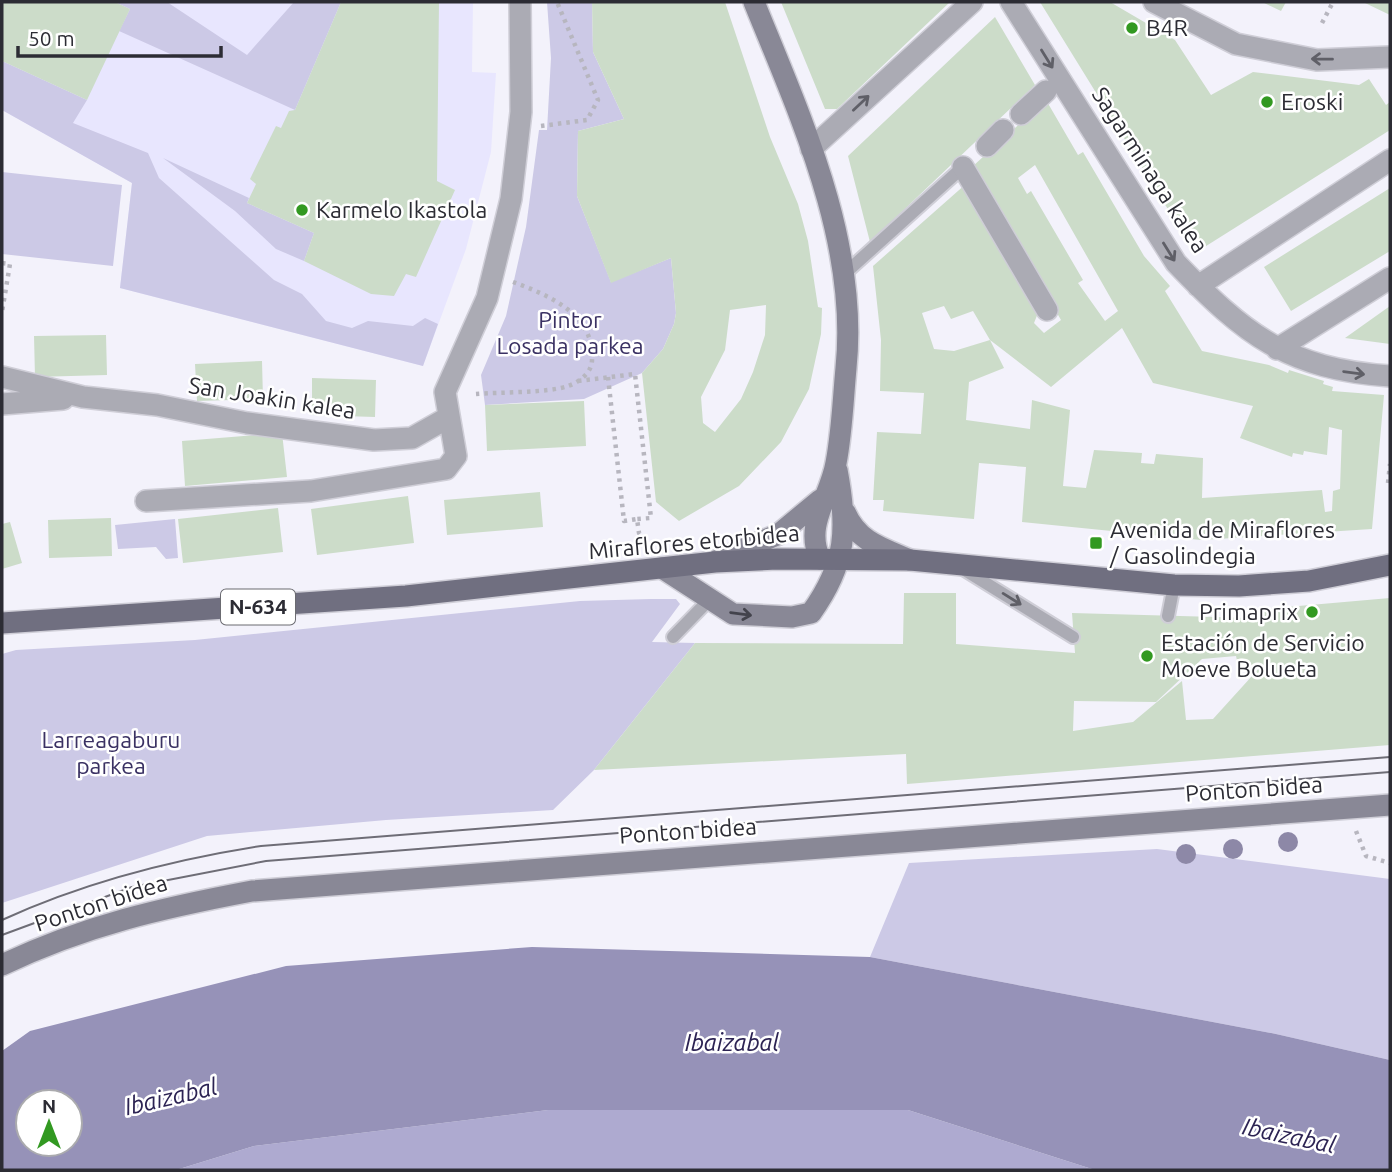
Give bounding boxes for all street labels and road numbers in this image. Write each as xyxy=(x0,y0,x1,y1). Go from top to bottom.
street label: Sagarminaga kalea xyxy=(1088,82,1213,257)
street label: San Joakin kalea xyxy=(187,372,357,423)
street label: Miraflores etorbidea xyxy=(587,520,801,563)
road number: N-634 xyxy=(221,590,295,624)
street label: Ponton bidea xyxy=(1184,771,1324,806)
street label: Ponton bidea xyxy=(618,813,758,848)
street label: Ponton bidea xyxy=(31,869,170,936)

